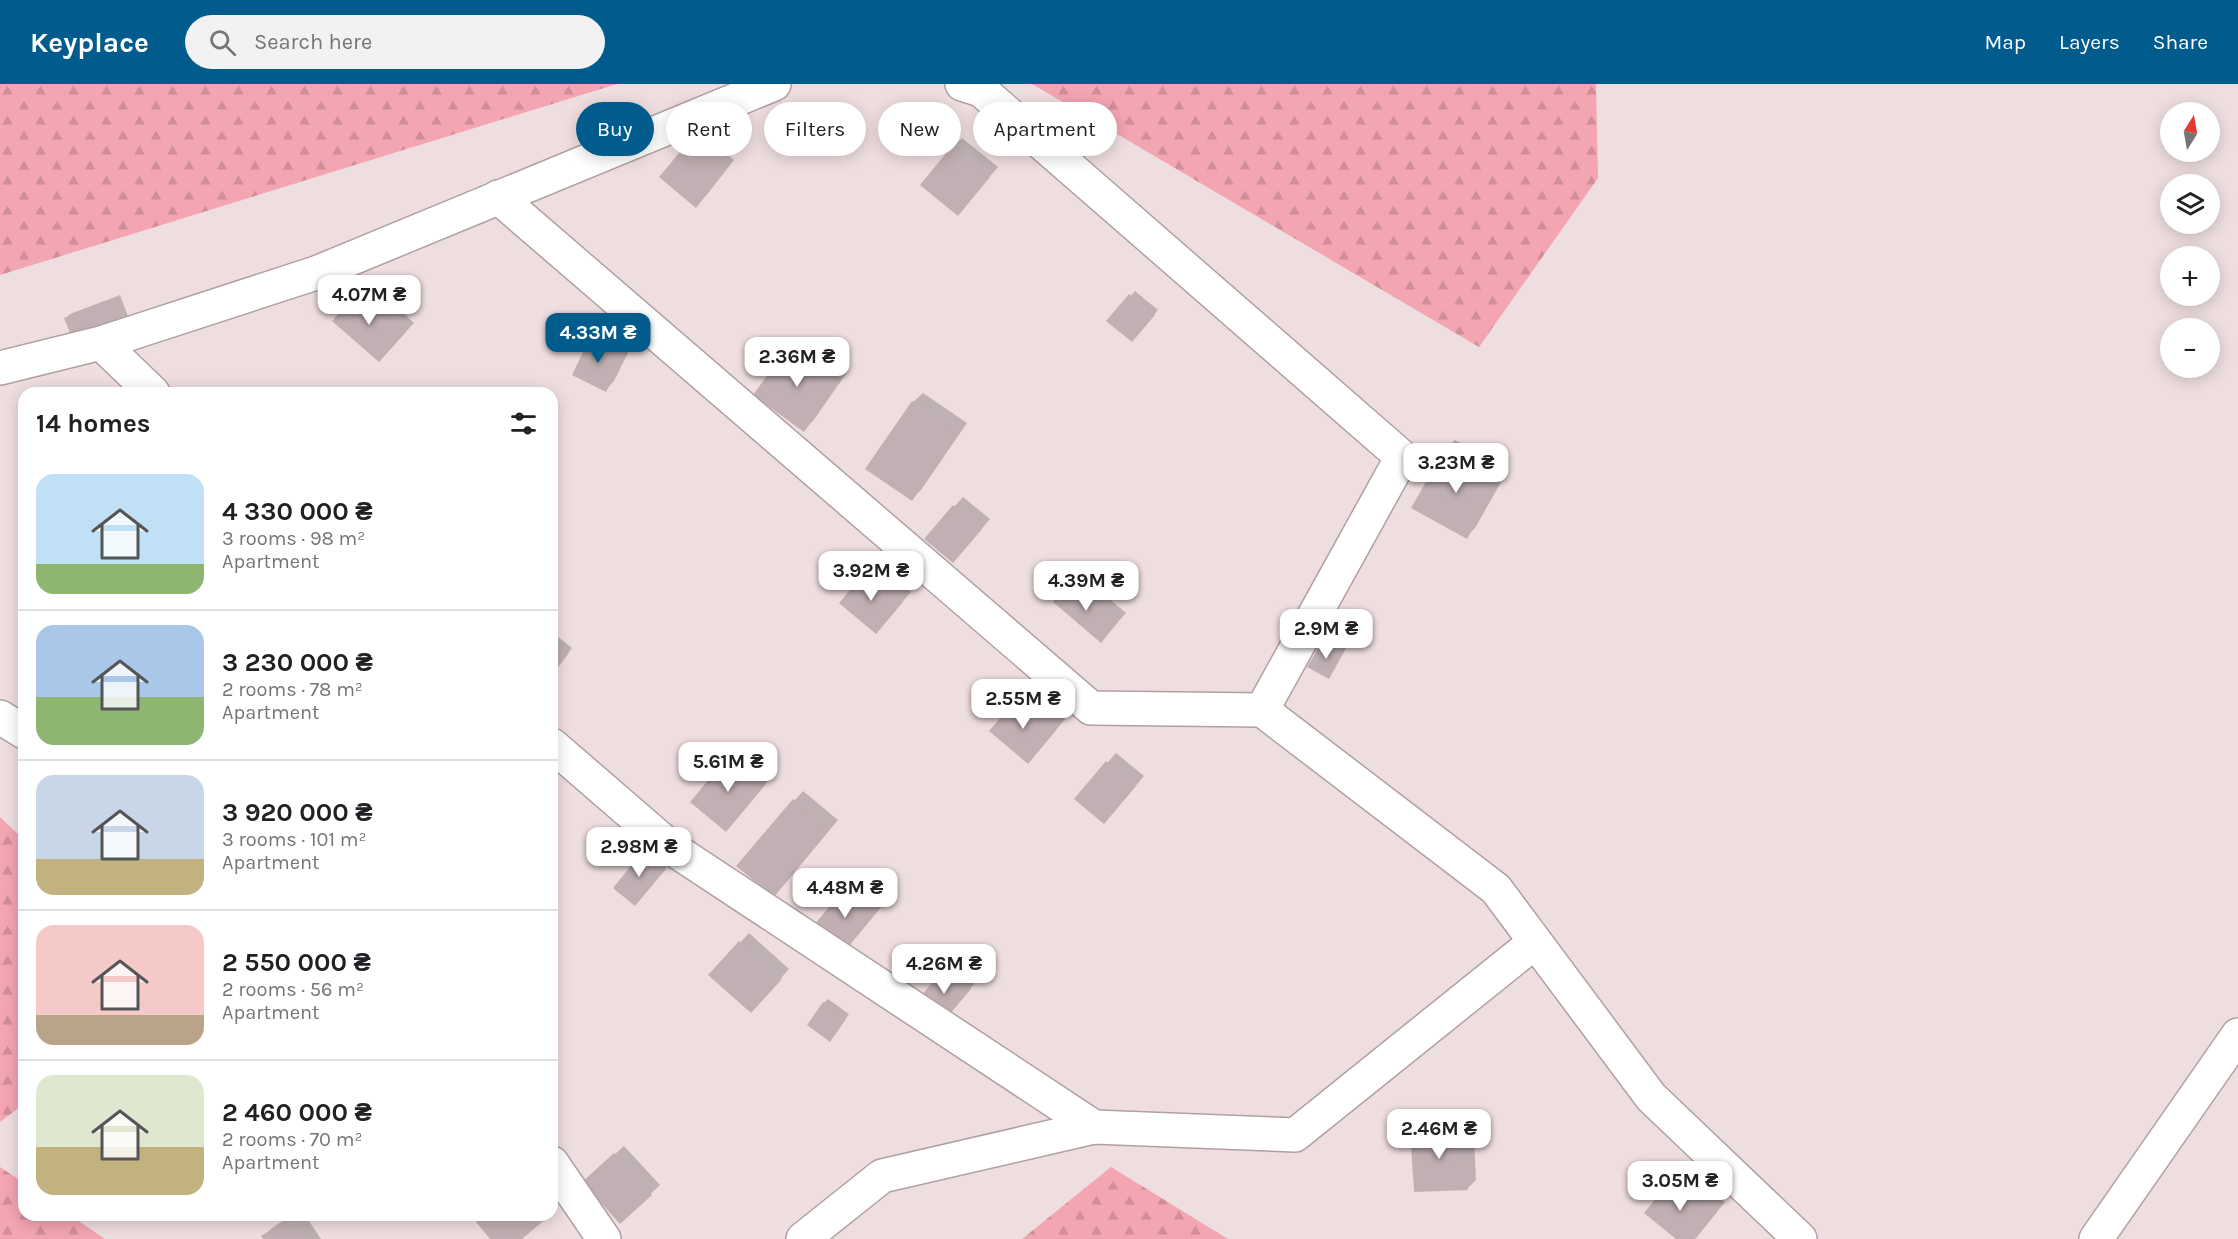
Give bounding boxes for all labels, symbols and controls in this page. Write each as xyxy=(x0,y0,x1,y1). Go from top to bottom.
search box xyxy=(185,15,605,69)
text: Keyplace xyxy=(30,26,149,59)
icon: search xyxy=(206,26,239,59)
text: Search here xyxy=(254,29,372,55)
text: Map xyxy=(1984,30,2026,54)
text: Layers xyxy=(2059,30,2120,54)
text: Share xyxy=(2153,30,2208,54)
chip: Buy xyxy=(576,102,654,156)
chip: Rent xyxy=(666,102,752,156)
chip: Filters xyxy=(764,102,866,156)
chip: New xyxy=(878,102,961,156)
chip: Apartment xyxy=(973,102,1117,156)
north arrow xyxy=(2160,102,2220,162)
map controls xyxy=(2160,102,2220,378)
button: layers xyxy=(2160,174,2220,234)
button: + xyxy=(2160,246,2220,306)
pin: 4.07M ₴ xyxy=(314,275,424,326)
text: 4.07M ₴ xyxy=(332,283,406,306)
pin: 4.33M ₴ xyxy=(543,313,653,364)
button: − xyxy=(2160,318,2220,378)
text: 4.33M ₴ xyxy=(560,321,636,344)
pin: 2.36M ₴ xyxy=(742,337,852,388)
text: 2.36M ₴ xyxy=(759,345,835,368)
icon: filters xyxy=(507,407,540,440)
text: 14 homes xyxy=(36,408,150,439)
pin: 3.23M ₴ xyxy=(1401,443,1511,494)
text: 3.23M ₴ xyxy=(1417,451,1495,474)
text: 4 330 000 ₴ xyxy=(222,496,373,527)
icon: home xyxy=(84,498,156,570)
text: 3 rooms · 98 m² xyxy=(222,527,365,550)
text: Apartment xyxy=(222,550,320,573)
pin: 3.92M ₴ xyxy=(816,551,926,602)
text: 3.92M ₴ xyxy=(833,559,909,582)
pin: 4.39M ₴ xyxy=(1031,561,1141,612)
text: 4.39M ₴ xyxy=(1048,569,1124,592)
pin: 2.9M ₴ xyxy=(1277,609,1375,660)
text: 2.9M ₴ xyxy=(1294,617,1358,640)
text: 3 230 000 ₴ xyxy=(222,647,373,678)
icon: home xyxy=(84,649,156,721)
text: 2 rooms · 78 m² xyxy=(222,678,363,701)
pin: 2.55M ₴ xyxy=(968,679,1078,730)
text: 2.55M ₴ xyxy=(985,687,1061,710)
text: Apartment xyxy=(222,701,320,724)
pin: 5.61M ₴ xyxy=(673,742,783,793)
text: 5.61M ₴ xyxy=(692,750,764,773)
text: 3 920 000 ₴ xyxy=(222,797,373,828)
icon: home xyxy=(84,799,156,871)
pin: 2.98M ₴ xyxy=(584,827,694,878)
text: 3 rooms · 101 m² xyxy=(222,828,367,851)
text: 2.98M ₴ xyxy=(600,835,678,858)
text: Apartment xyxy=(222,851,320,874)
pin: 4.48M ₴ xyxy=(790,868,900,919)
text: 4.48M ₴ xyxy=(807,876,883,899)
pin: 4.26M ₴ xyxy=(889,944,999,995)
text: 2 550 000 ₴ xyxy=(222,947,371,978)
icon: home xyxy=(84,949,156,1021)
text: 4.26M ₴ xyxy=(906,952,982,975)
text: 2 rooms · 56 m² xyxy=(222,978,364,1001)
text: Apartment xyxy=(222,1001,320,1024)
text: 2 460 000 ₴ xyxy=(222,1097,372,1128)
icon: home xyxy=(84,1099,156,1171)
pin: 2.46M ₴ xyxy=(1384,1109,1494,1160)
text: 2.46M ₴ xyxy=(1401,1117,1477,1140)
text: 2 rooms · 70 m² xyxy=(222,1128,362,1151)
text: Apartment xyxy=(222,1151,320,1174)
pin: 3.05M ₴ xyxy=(1625,1161,1735,1212)
text: 3.05M ₴ xyxy=(1642,1169,1718,1192)

